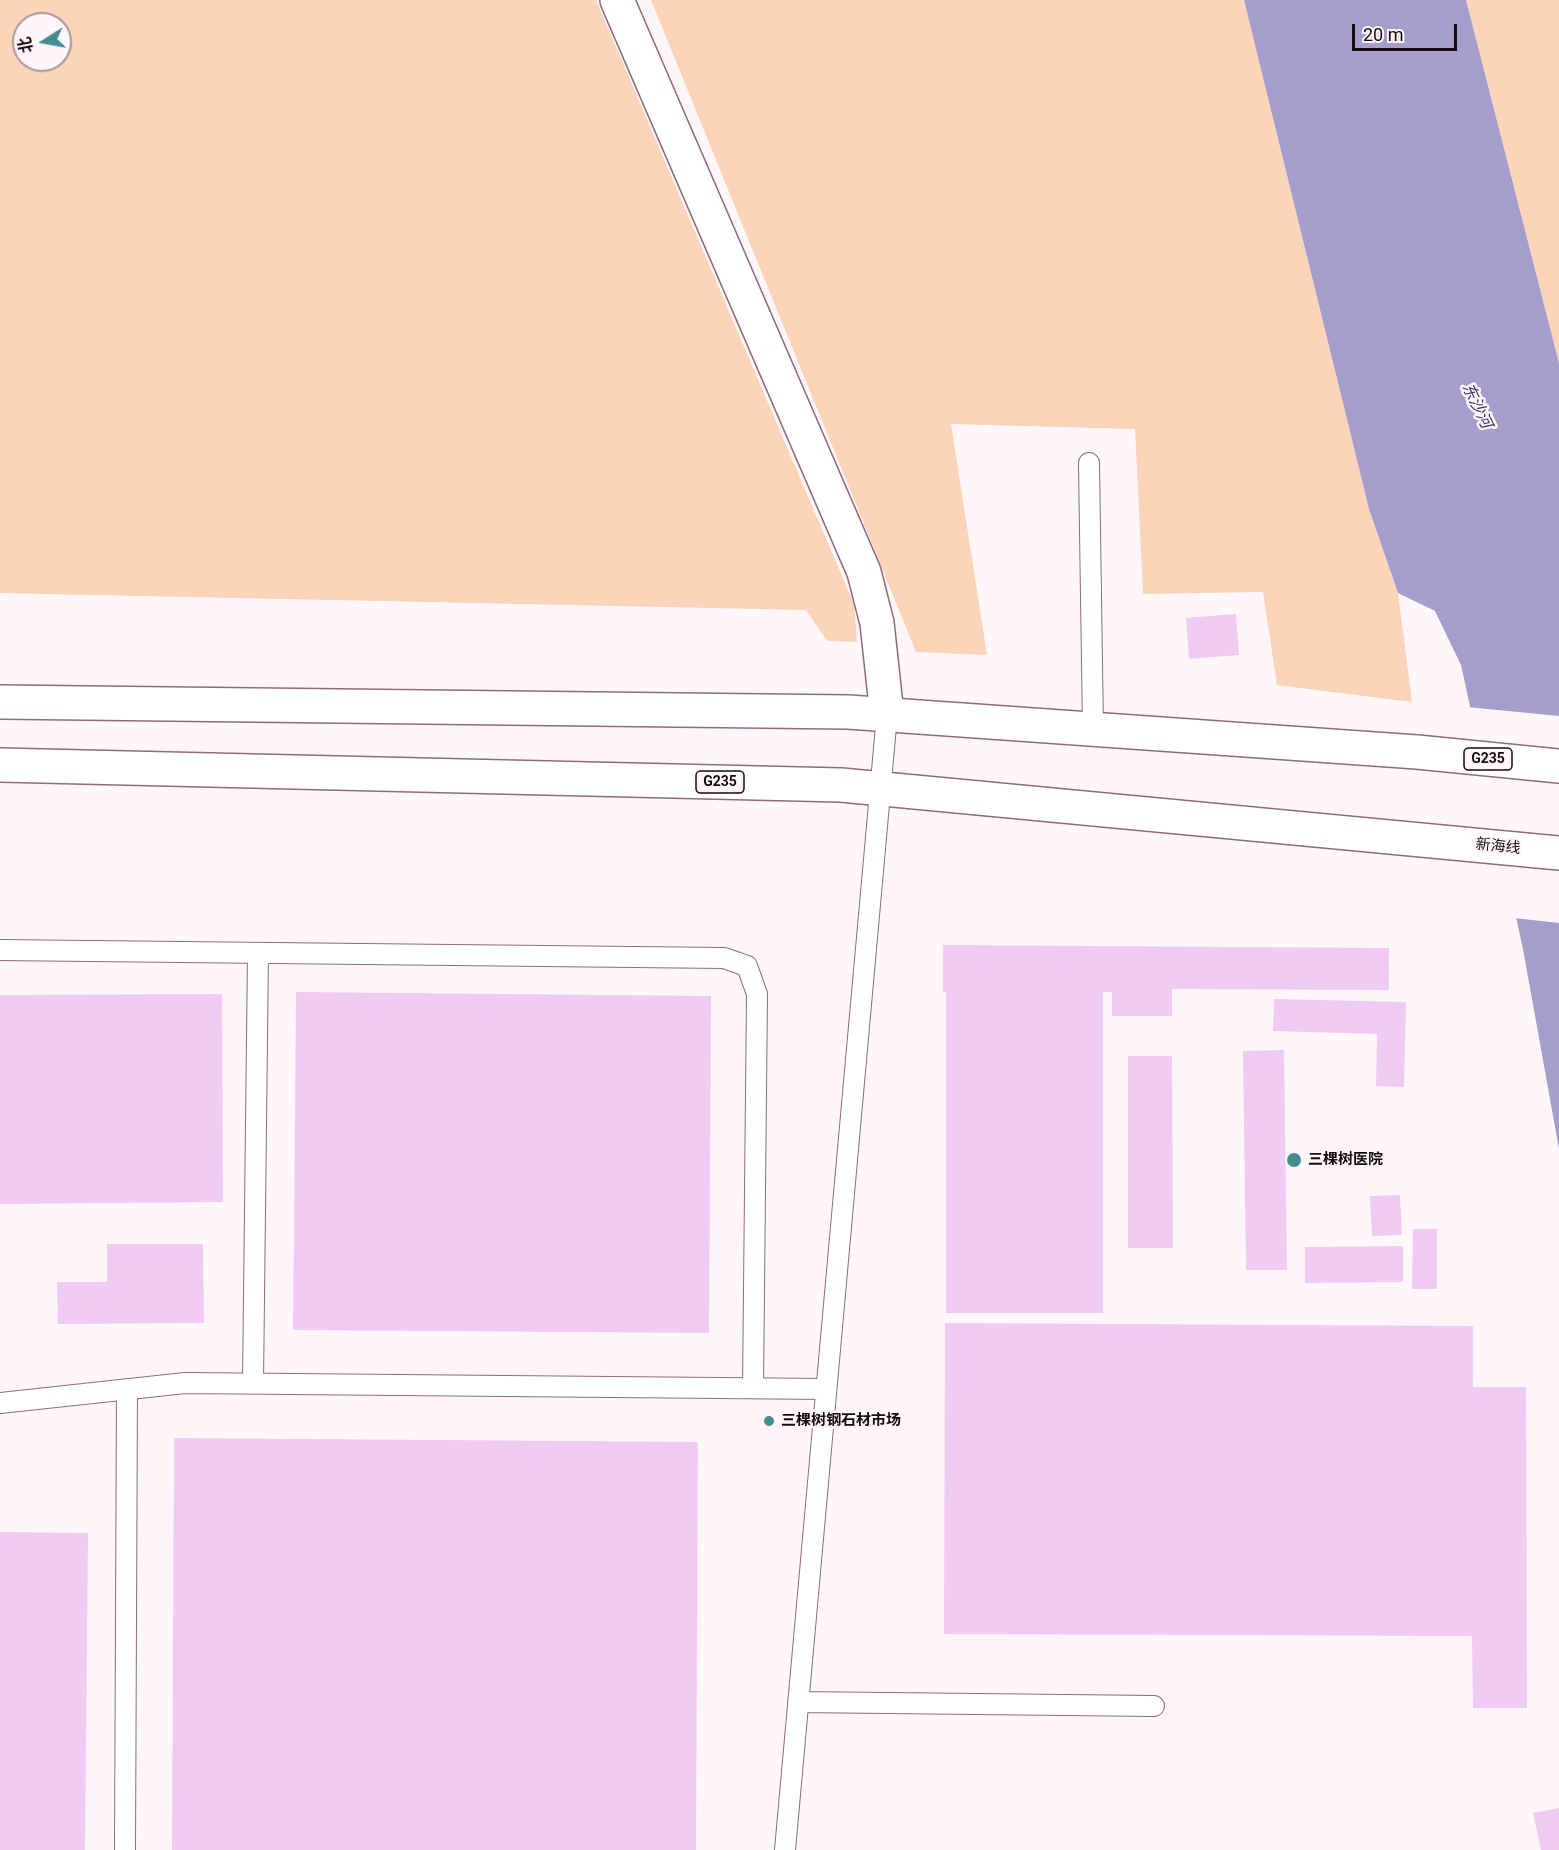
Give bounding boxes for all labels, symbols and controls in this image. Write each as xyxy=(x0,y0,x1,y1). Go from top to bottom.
north arrow xyxy=(12,12,72,72)
scale bar xyxy=(1355,12,1460,50)
text: 20 m xyxy=(1363,24,1403,45)
text: 北 xyxy=(15,35,37,55)
water label: 东沙河 xyxy=(1457,380,1495,432)
road number: G235 xyxy=(1464,748,1512,770)
road number: G235 xyxy=(696,771,744,793)
street label: 新海线 xyxy=(1475,836,1521,858)
marker: 三棵树医院 xyxy=(1285,1151,1303,1169)
place label: 三棵树医院 xyxy=(1308,1151,1383,1169)
place label: 三棵树钢石材市场 xyxy=(781,1412,901,1430)
marker: 三棵树钢石材市场 xyxy=(762,1414,776,1428)

